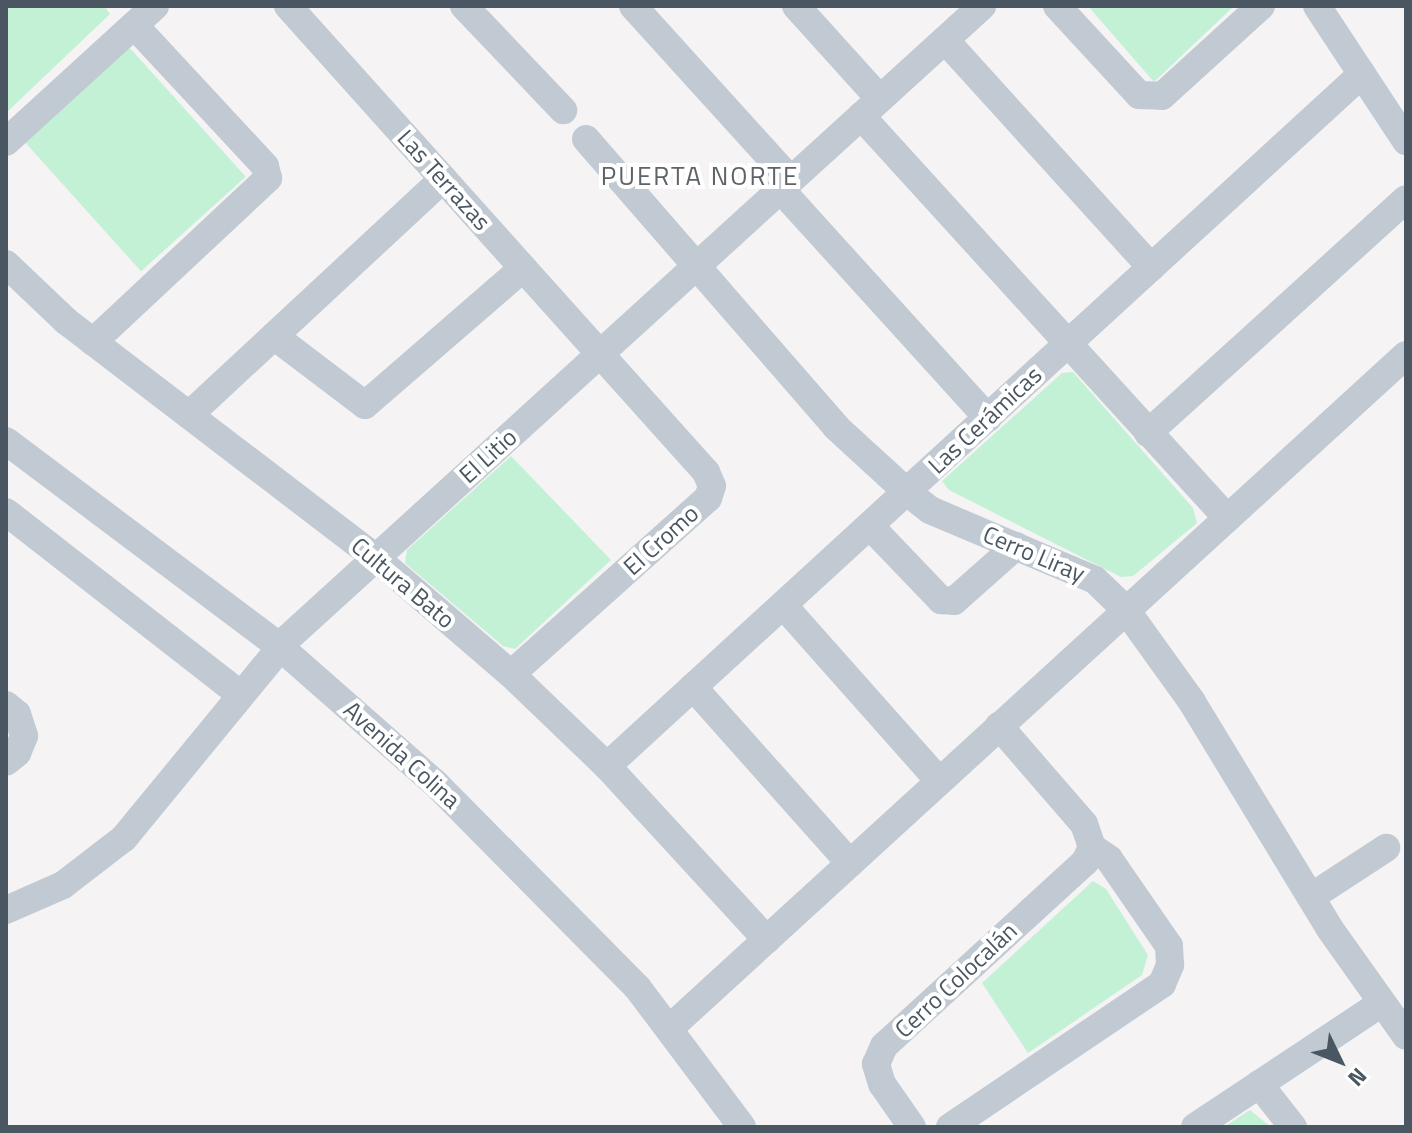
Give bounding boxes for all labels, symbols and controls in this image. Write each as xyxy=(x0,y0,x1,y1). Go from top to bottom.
street label: Las Terrazas xyxy=(391,124,497,236)
district label: PUERTA NORTE xyxy=(601,160,799,192)
street label: Las Cerámicas xyxy=(922,360,1048,480)
street label: El Litio xyxy=(453,423,523,489)
street label: El Cromo xyxy=(618,499,704,581)
street label: Cerro Liray xyxy=(979,520,1089,588)
street label: Cultura Bato xyxy=(346,532,460,634)
street label: Avenida Colina xyxy=(338,695,466,815)
street label: Cerro Colocalán xyxy=(889,916,1023,1044)
north arrow xyxy=(1300,1021,1380,1101)
text: N xyxy=(1340,1060,1375,1095)

